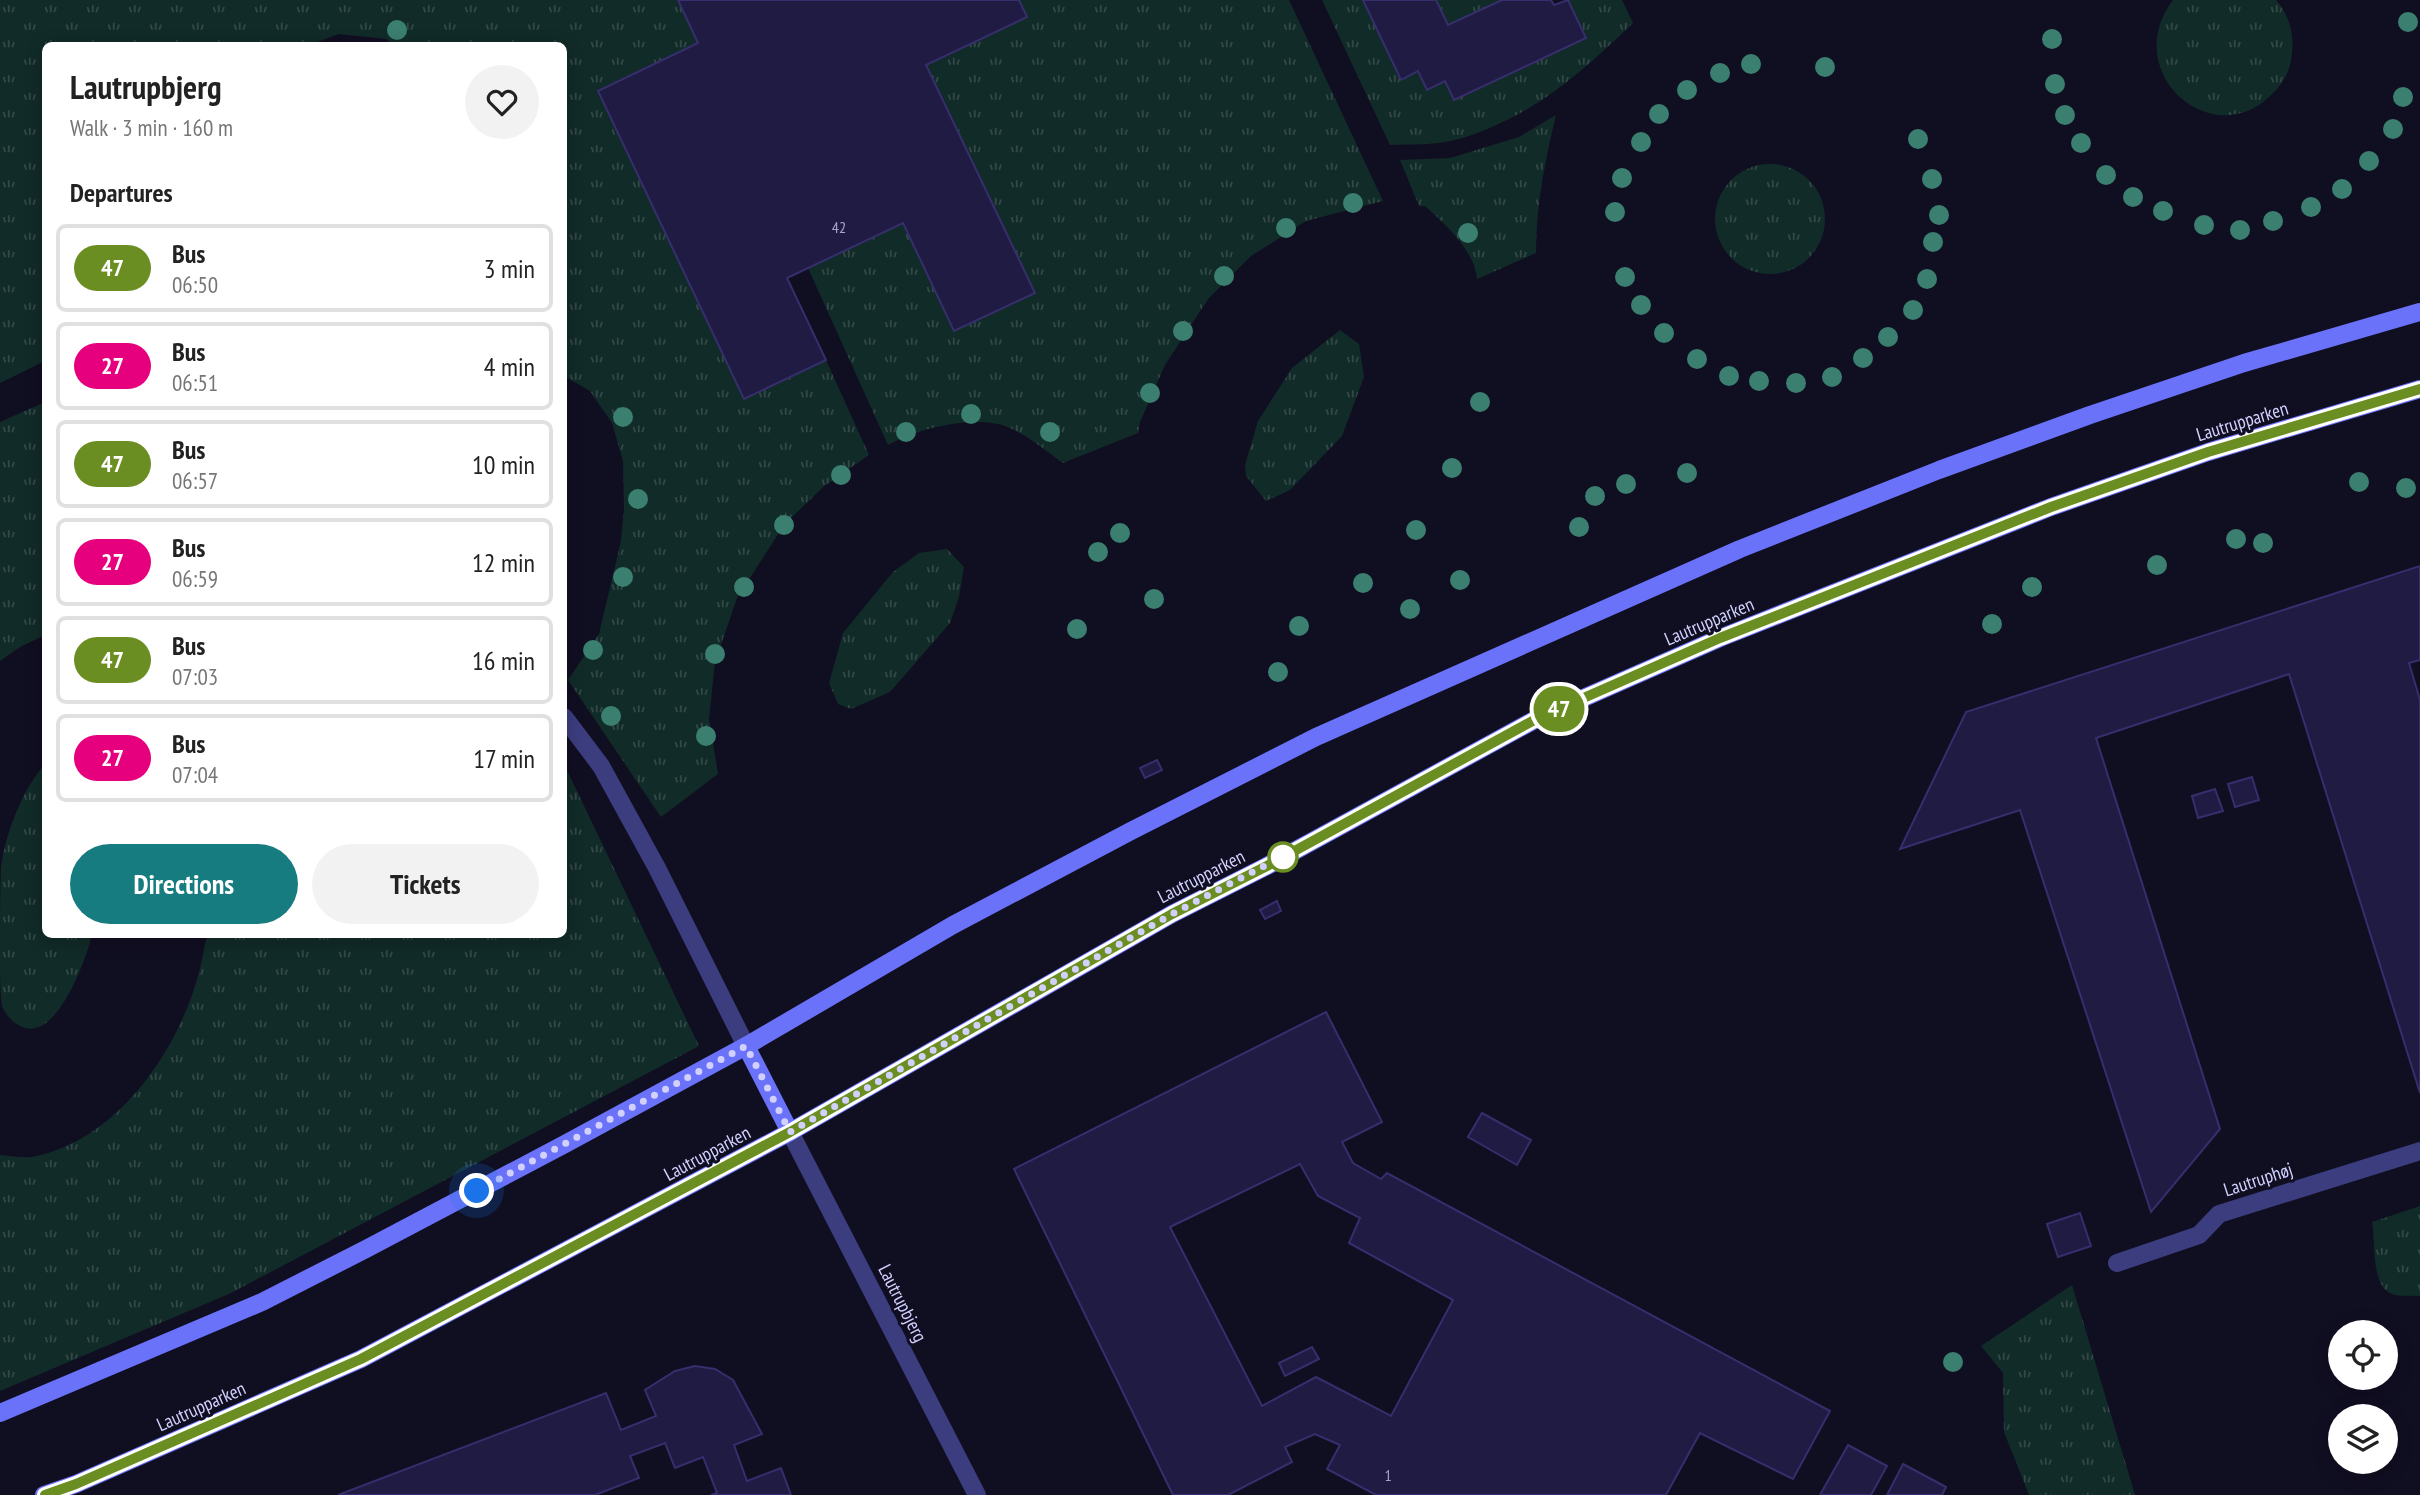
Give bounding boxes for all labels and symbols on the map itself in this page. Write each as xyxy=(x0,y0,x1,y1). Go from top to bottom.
house number: 42 xyxy=(832,217,846,237)
street label: Lautrupparken xyxy=(2193,396,2291,446)
street label: Lautrupparken xyxy=(1661,591,1757,651)
line badge: 47 xyxy=(1528,686,1590,732)
unlabelled marker xyxy=(1268,842,1298,872)
street label: Lautrupparken xyxy=(1153,844,1249,908)
street label: Lautrupparken xyxy=(659,1120,755,1186)
street label: Lautruphøj xyxy=(2220,1157,2296,1201)
your location xyxy=(459,1173,494,1208)
street label: Lautrupbjerg xyxy=(873,1260,933,1346)
street label: Lautrupparken xyxy=(153,1376,249,1436)
house number: 1 xyxy=(1384,1465,1392,1485)

